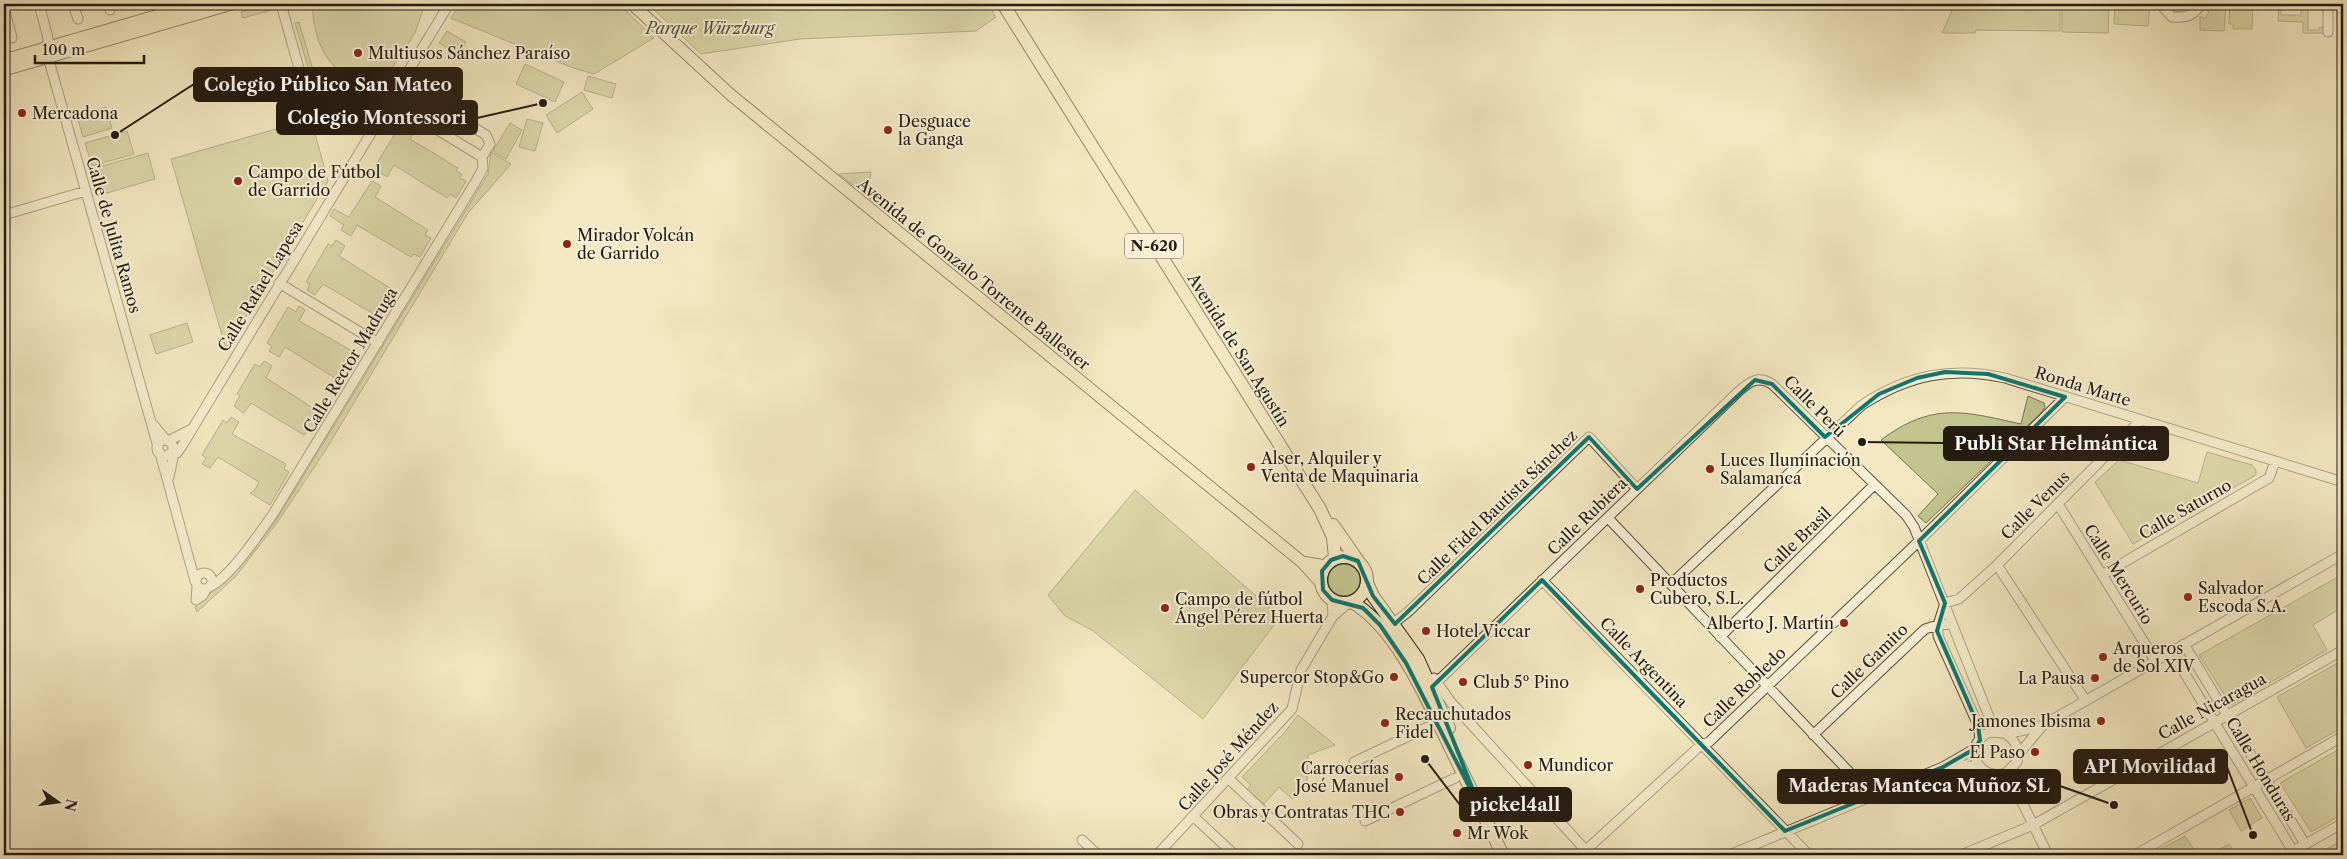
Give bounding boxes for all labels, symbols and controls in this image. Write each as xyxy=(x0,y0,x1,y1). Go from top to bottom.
park label: Parque Würzburg xyxy=(644,18,776,38)
scale bar xyxy=(35,32,144,64)
text: 100 m xyxy=(42,40,85,59)
place label: Multiusos Sánchez Paraíso xyxy=(368,43,570,63)
marker: Multiusos Sánchez Paraíso xyxy=(352,47,364,59)
callout: Colegio Público San Mateo xyxy=(194,68,462,101)
text: Colegio Público San Mateo xyxy=(204,74,452,96)
callout: Colegio Montessori xyxy=(277,101,477,134)
place label: Mercadona xyxy=(32,103,119,123)
marker: Mercadona xyxy=(16,107,28,119)
text: Colegio Montessori xyxy=(287,107,467,129)
place label: Desguace la Ganga xyxy=(898,111,971,149)
marker: Desguace la Ganga xyxy=(882,124,894,136)
street label: Calle de Julita Ramos xyxy=(82,155,146,315)
place label: Campo de Fútbol de Garrido xyxy=(248,162,381,200)
street label: Avenida de Gonzalo Torrente Ballester xyxy=(853,173,1095,374)
marker: Campo de Fútbol de Garrido xyxy=(232,175,244,187)
street label: Calle Rafael Lapesa xyxy=(213,217,307,355)
place label: Mirador Volcán de Garrido xyxy=(577,225,694,263)
road number: N-620 xyxy=(1125,234,1183,258)
marker: Mirador Volcán de Garrido xyxy=(561,238,573,250)
street label: Avenida de San Agustín xyxy=(1183,269,1294,430)
street label: Calle Rector Madruga xyxy=(299,283,402,436)
street label: Ronda Marte xyxy=(2033,362,2134,410)
street label: Calle Perú xyxy=(1780,371,1850,441)
street label: Calle Fidel Bautista Sánchez xyxy=(1413,425,1581,589)
callout: Publi Star Helmántica xyxy=(1944,427,2168,460)
text: Publi Star Helmántica xyxy=(1954,433,2158,455)
place label: Alser, Alquiler y Venta de Maquinaria xyxy=(1260,448,1419,486)
place label: Luces Iluminación Salamanca xyxy=(1720,450,1861,488)
marker: Alser, Alquiler y Venta de Maquinaria xyxy=(1245,461,1257,473)
marker: Luces Iluminación Salamanca xyxy=(1704,463,1716,475)
street label: Calle Venus xyxy=(1997,467,2073,543)
street label: Calle Rubiera xyxy=(1543,472,1632,559)
street label: Calle Saturno xyxy=(2135,474,2235,544)
street label: Calle Brasil xyxy=(1759,503,1835,577)
street label: Calle Mercurio xyxy=(2080,520,2158,628)
place label: Productos Cubero, S.L. xyxy=(1650,570,1744,608)
place label: Salvador Escoda S.A. xyxy=(2198,578,2286,616)
marker: Productos Cubero, S.L. xyxy=(1634,583,1646,595)
place label: Campo de fútbol Ángel Pérez Huerta xyxy=(1174,589,1324,627)
marker: Salvador Escoda S.A. xyxy=(2182,591,2194,603)
marker: Campo de fútbol Ángel Pérez Huerta xyxy=(1159,602,1171,614)
street label: Calle Argentina xyxy=(1596,613,1692,712)
place label: Alberto J. Martín xyxy=(1706,613,1834,633)
marker: Alberto J. Martín xyxy=(1838,617,1850,629)
street label: Calle Gamito xyxy=(1826,619,1912,703)
place label: Hotel Viccar xyxy=(1436,621,1531,641)
marker: Hotel Viccar xyxy=(1420,625,1432,637)
place label: Arqueros de Sol XIV xyxy=(2112,638,2195,676)
street label: Calle Robledo xyxy=(1698,642,1790,732)
marker: Arqueros de Sol XIV xyxy=(2097,651,2109,663)
place label: Supercor Stop&Go xyxy=(1240,667,1384,687)
place label: La Pausa xyxy=(2018,668,2086,688)
street label: Calle Nicaragua xyxy=(2155,668,2270,744)
marker: Supercor Stop&Go xyxy=(1388,671,1400,683)
place label: Club 5º Pino xyxy=(1473,672,1569,692)
marker: La Pausa xyxy=(2089,672,2101,684)
marker: Club 5º Pino xyxy=(1457,676,1469,688)
street label: Calle José Méndez xyxy=(1173,697,1283,815)
place label: Recauchutados Fidel xyxy=(1395,704,1511,742)
place label: Jamones Ibisma xyxy=(1968,711,2092,731)
street label: Calle Honduras xyxy=(2222,713,2300,825)
marker: Jamones Ibisma xyxy=(2095,715,2107,727)
marker: Recauchutados Fidel xyxy=(1379,717,1391,729)
place label: El Paso xyxy=(1969,742,2025,762)
marker: El Paso xyxy=(2029,746,2041,758)
callout: API Movilidad xyxy=(2074,750,2227,783)
place label: Mundicor xyxy=(1538,755,1614,775)
text: API Movilidad xyxy=(2083,756,2216,778)
place label: Carrocerías José Manuel xyxy=(1292,758,1389,796)
marker: Mundicor xyxy=(1522,759,1534,771)
callout: Maderas Manteca Muñoz SL xyxy=(1778,770,2060,803)
marker: Carrocerías José Manuel xyxy=(1393,771,1405,783)
text: Maderas Manteca Muñoz SL xyxy=(1788,775,2050,797)
north arrow xyxy=(32,776,82,826)
callout: pickel4all xyxy=(1460,788,1571,821)
text: pickel4all xyxy=(1470,794,1560,816)
text: N xyxy=(60,797,81,813)
place label: Obras y Contratas THC xyxy=(1213,802,1390,822)
marker: Obras y Contratas THC xyxy=(1394,806,1406,818)
place label: Mr Wok xyxy=(1467,823,1529,843)
marker: Mr Wok xyxy=(1451,827,1463,839)

